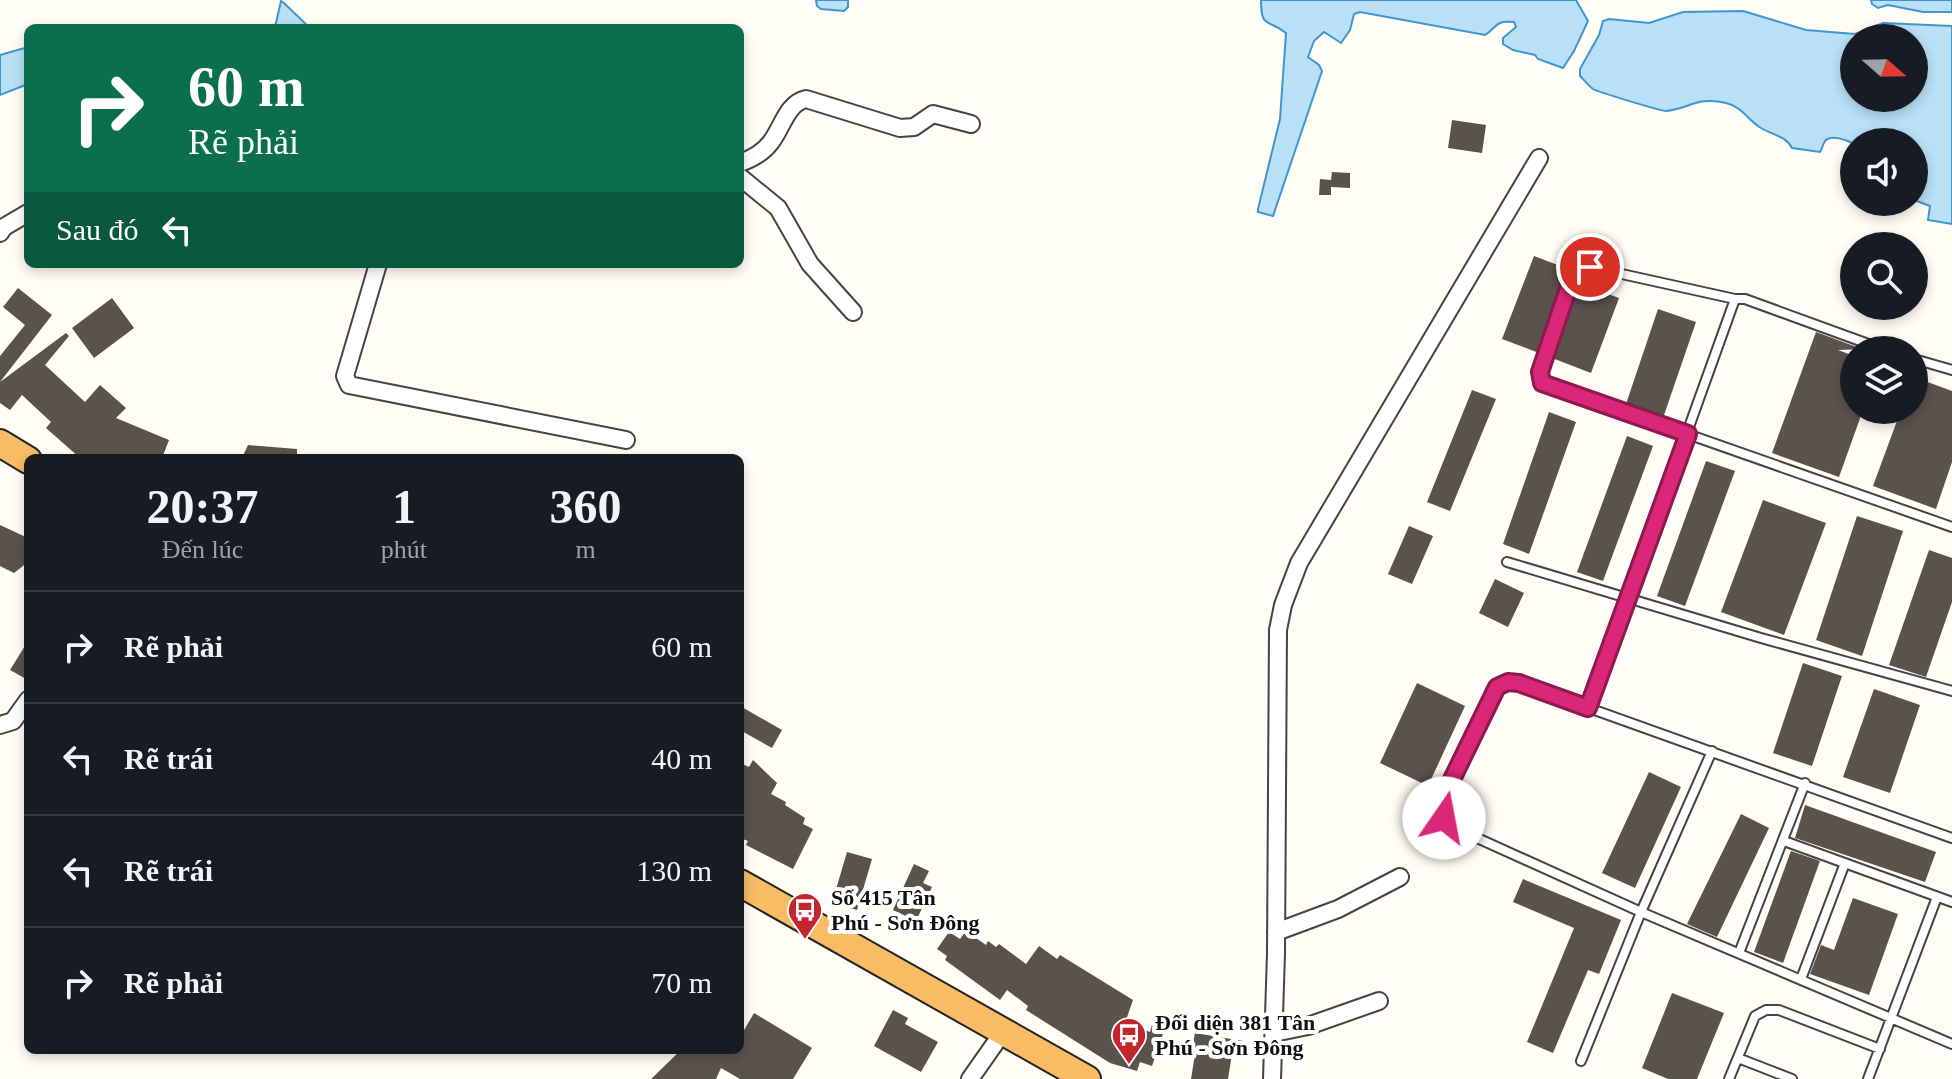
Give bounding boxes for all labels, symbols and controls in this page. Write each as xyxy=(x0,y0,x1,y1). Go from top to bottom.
north arrow xyxy=(1840,24,1928,112)
map controls xyxy=(1840,24,1928,424)
icon: right xyxy=(56,56,160,160)
text: 60 m xyxy=(188,56,305,118)
text: Rẽ phải xyxy=(188,122,299,162)
button: sound xyxy=(1840,128,1928,216)
icon: left xyxy=(155,208,199,252)
text: Sau đó xyxy=(56,213,139,246)
button: search xyxy=(1840,232,1928,320)
pin xyxy=(1556,233,1624,301)
icon: arrive xyxy=(1568,245,1612,289)
button: layers xyxy=(1840,336,1928,424)
text: 20:37 xyxy=(146,480,258,533)
text: 1 xyxy=(392,480,416,533)
text: 360 xyxy=(550,480,622,533)
text: Đến lúc xyxy=(162,535,243,564)
text: phút xyxy=(381,535,427,564)
text: m xyxy=(575,535,596,564)
icon: right xyxy=(56,625,100,669)
text: Rẽ phải xyxy=(124,630,223,663)
text: 60 m xyxy=(651,630,712,663)
icon: left xyxy=(56,737,100,781)
text: Rẽ trái xyxy=(124,742,213,775)
text: 40 m xyxy=(651,742,712,775)
position arrow xyxy=(1402,776,1486,860)
icon: left xyxy=(56,849,100,893)
text: Rẽ trái xyxy=(124,854,213,887)
text: 130 m xyxy=(636,854,712,887)
place label: Số 415 Tân Phú - Sơn Đông xyxy=(831,885,980,935)
bus stop icon: Số 415 Tân Phú - Sơn Đông xyxy=(786,891,824,941)
icon: right xyxy=(56,961,100,1005)
text: Rẽ phải xyxy=(124,966,223,999)
text: 70 m xyxy=(651,966,712,999)
place label: Đối diện 381 Tân Phú - Sơn Đông xyxy=(1155,1010,1315,1060)
bus stop icon: Đối diện 381 Tân Phú - Sơn Đông xyxy=(1110,1016,1148,1066)

